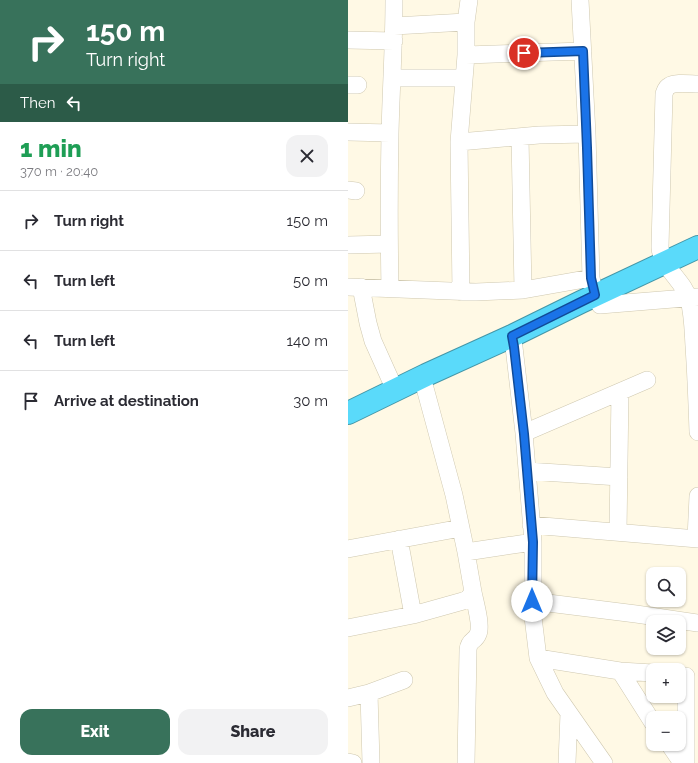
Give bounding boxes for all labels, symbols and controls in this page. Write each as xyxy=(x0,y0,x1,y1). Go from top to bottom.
text: 150 m xyxy=(86,15,165,48)
icon: right xyxy=(20,16,72,68)
pin xyxy=(507,36,541,70)
icon: arrive xyxy=(513,42,535,64)
text: Turn right xyxy=(86,49,165,70)
icon: left xyxy=(63,92,85,114)
text: Then xyxy=(20,94,55,112)
text: 1 min xyxy=(20,134,82,163)
button: close xyxy=(286,135,328,177)
text: 370 m · 20:40 xyxy=(20,164,98,179)
icon: right xyxy=(20,210,42,232)
text: Turn right xyxy=(54,212,124,230)
text: 150 m xyxy=(287,212,328,230)
icon: left xyxy=(20,270,42,292)
text: Turn left xyxy=(54,272,115,290)
text: 50 m xyxy=(293,272,328,290)
icon: left xyxy=(20,330,42,352)
text: Turn left xyxy=(54,332,115,350)
text: 140 m xyxy=(287,332,328,350)
icon: arrive xyxy=(20,390,42,412)
text: Arrive at destination xyxy=(54,392,199,410)
text: 30 m xyxy=(293,392,328,410)
map controls xyxy=(646,567,686,751)
button: search xyxy=(646,567,686,607)
position arrow xyxy=(511,580,553,622)
button: layers xyxy=(646,615,686,655)
button: + xyxy=(646,663,686,703)
button: Exit xyxy=(20,709,170,755)
button: Share xyxy=(178,709,328,755)
button: − xyxy=(646,711,686,751)

